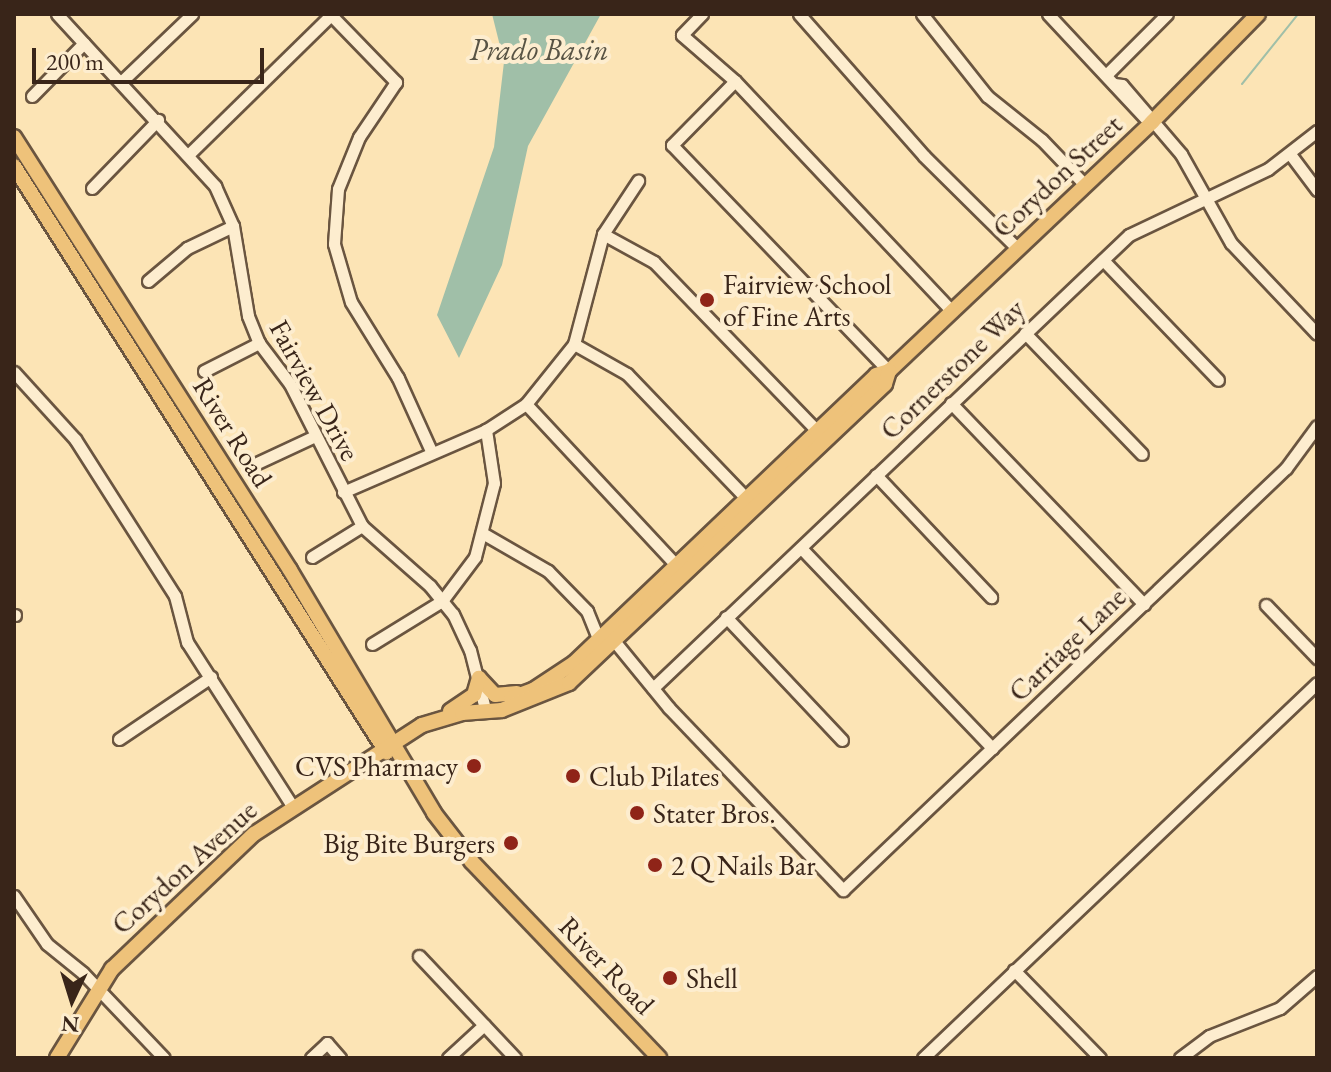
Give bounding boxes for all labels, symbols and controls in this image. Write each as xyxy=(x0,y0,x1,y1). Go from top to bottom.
scale bar xyxy=(36,32,268,82)
water label: Prado Basin xyxy=(469,32,609,68)
text: 200 m xyxy=(46,46,104,77)
street label: Corydon Street xyxy=(985,108,1129,244)
place label: Fairview School of Fine Arts xyxy=(723,267,892,333)
marker: Fairview School of Fine Arts xyxy=(698,291,716,309)
street label: Cornerstone Way xyxy=(873,292,1031,446)
street label: Fairview Drive xyxy=(263,314,367,466)
street label: River Road xyxy=(186,371,280,493)
street label: Carriage Lane xyxy=(1001,580,1133,708)
place label: CVS Pharmacy xyxy=(295,749,458,783)
marker: CVS Pharmacy xyxy=(465,757,483,775)
place label: Club Pilates xyxy=(589,759,719,793)
marker: Club Pilates xyxy=(564,767,582,785)
street label: Corydon Avenue xyxy=(105,793,263,941)
place label: Stater Bros. xyxy=(653,796,776,830)
marker: Stater Bros. xyxy=(628,804,646,822)
place label: Big Bite Burgers xyxy=(323,826,495,860)
marker: Big Bite Burgers xyxy=(502,834,520,852)
place label: 2 Q Nails Bar xyxy=(671,848,816,882)
marker: 2 Q Nails Bar xyxy=(646,856,664,874)
street label: River Road xyxy=(552,909,662,1021)
north arrow xyxy=(32,960,112,1040)
place label: Shell xyxy=(686,961,738,995)
marker: Shell xyxy=(661,969,679,987)
text: N xyxy=(60,1009,80,1040)

